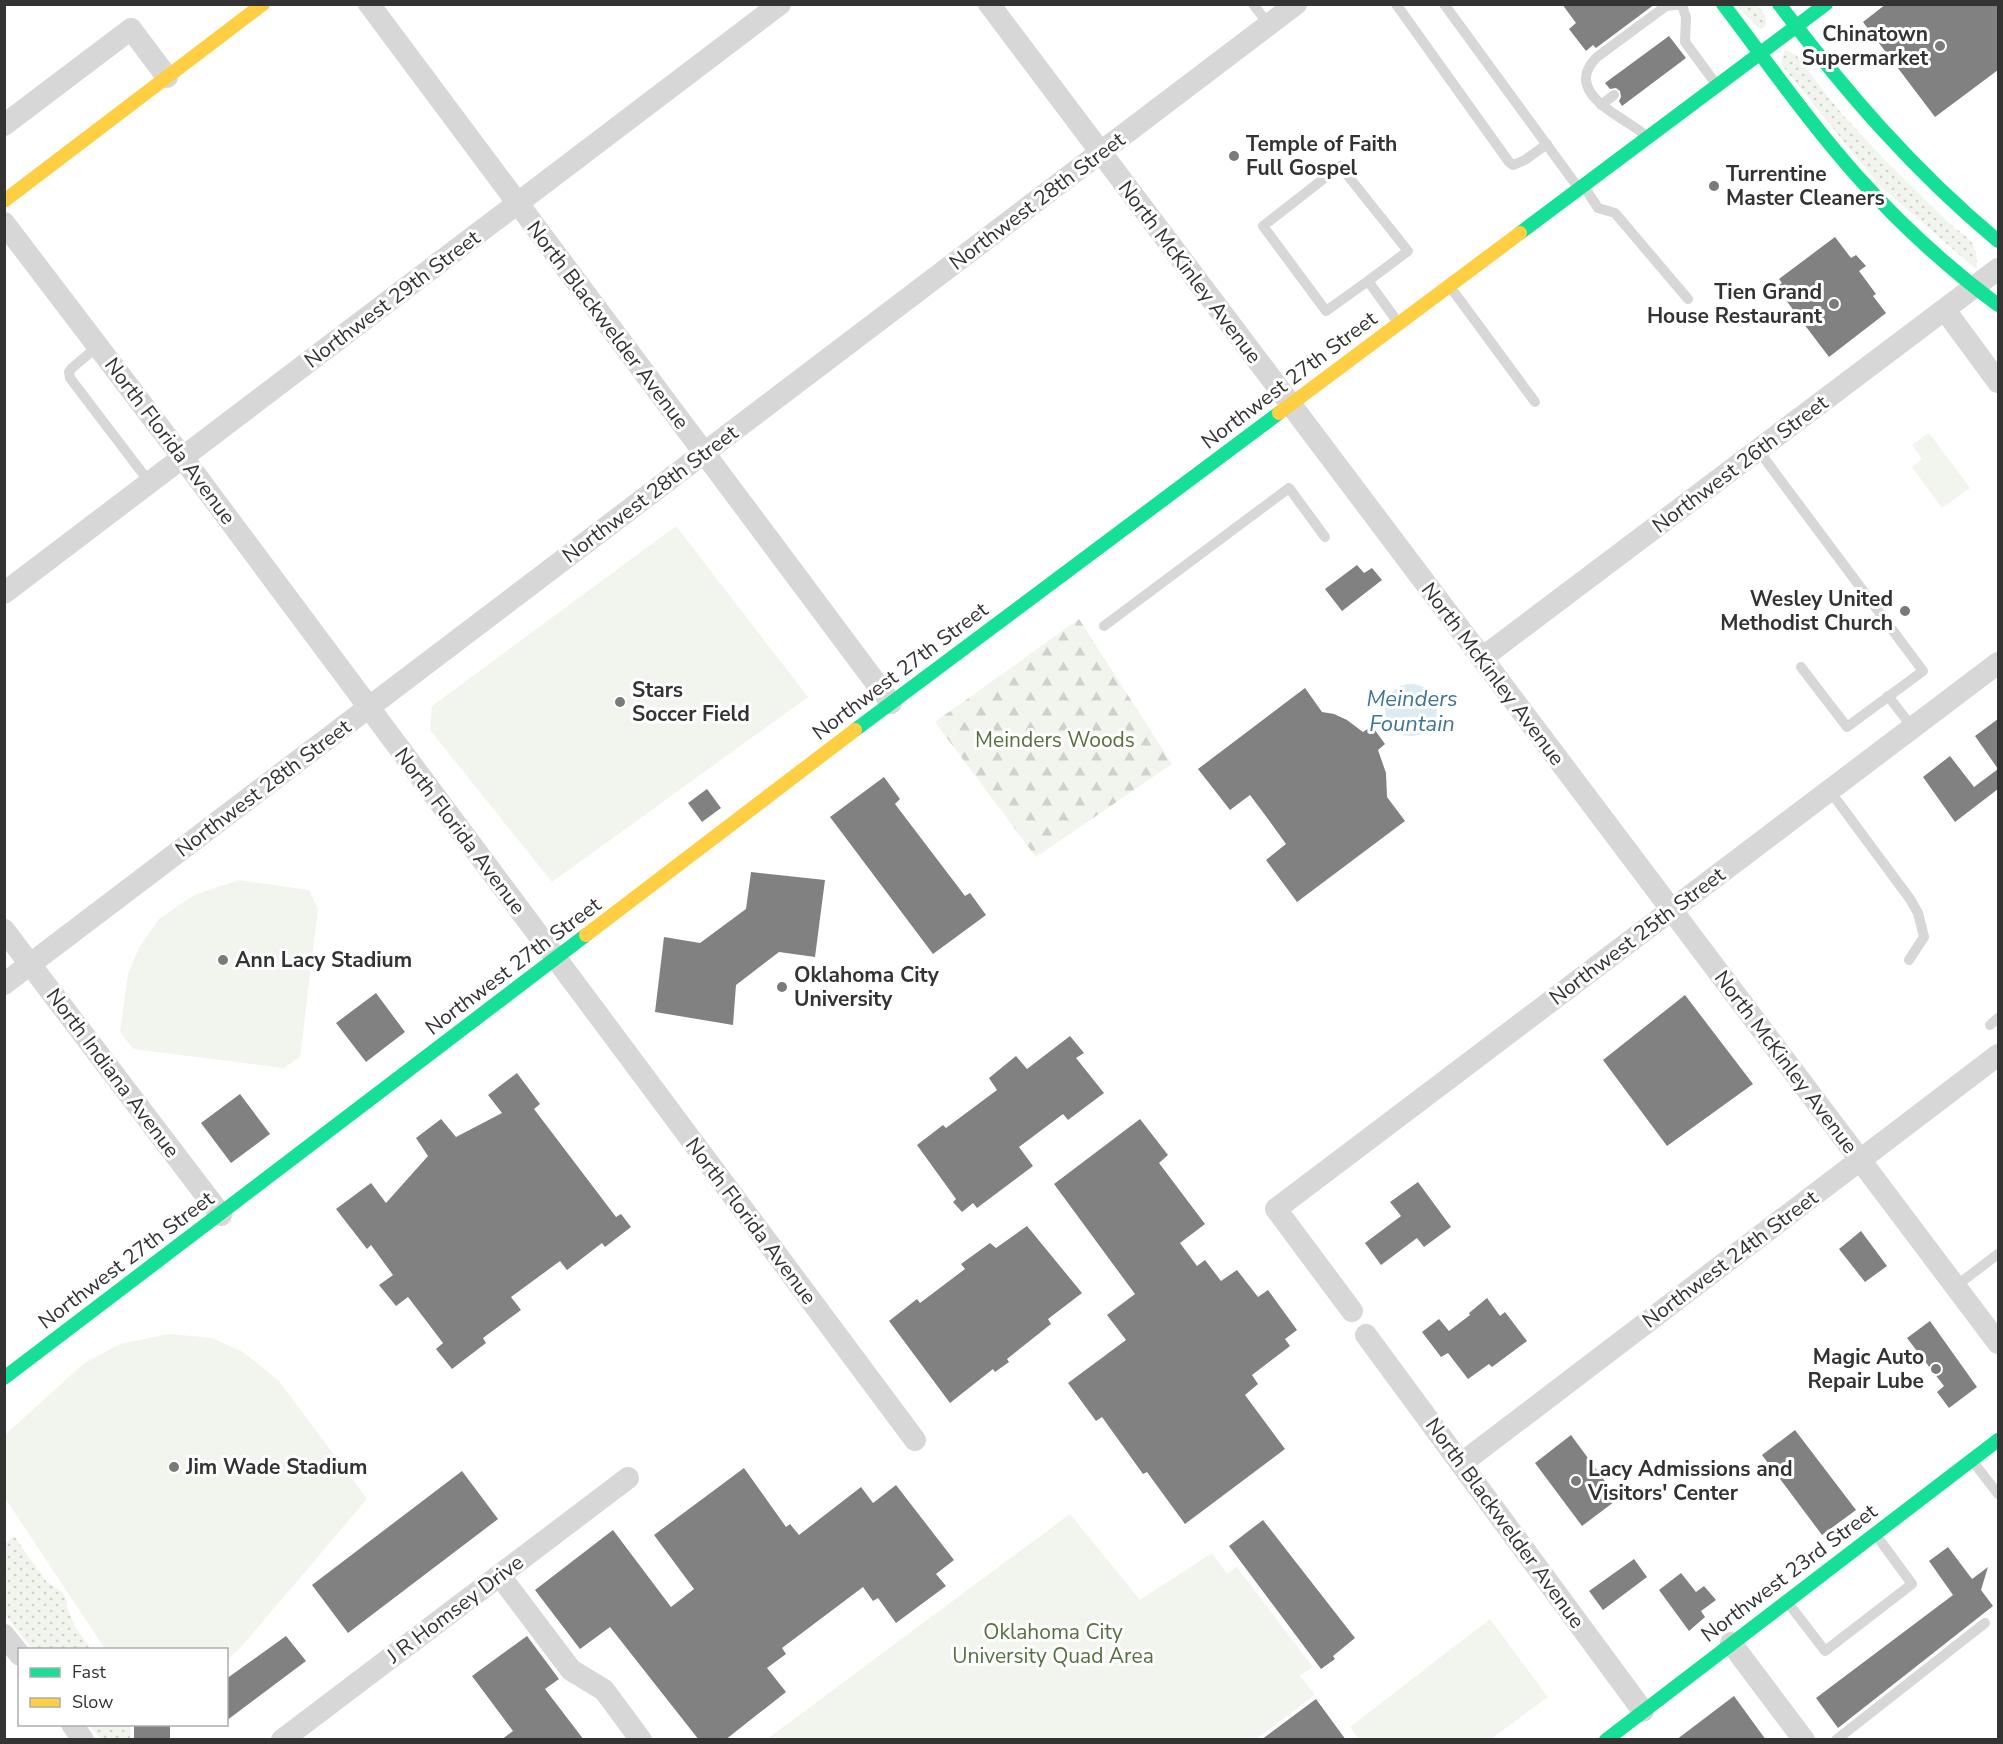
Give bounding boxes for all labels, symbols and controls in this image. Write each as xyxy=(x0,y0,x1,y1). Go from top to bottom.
place label: Chinatown Supermarket xyxy=(1802,20,1929,72)
marker: Chinatown Supermarket xyxy=(1933,39,1947,53)
street label: Northwest 28th Street xyxy=(943,125,1131,276)
place label: Temple of Faith Full Gospel xyxy=(1246,130,1397,182)
marker: Temple of Faith Full Gospel xyxy=(1227,149,1241,163)
place label: Turrentine Master Cleaners xyxy=(1726,160,1885,212)
street label: North McKinley Avenue xyxy=(1112,175,1268,369)
marker: Turrentine Master Cleaners xyxy=(1707,179,1721,193)
street label: North Blackwelder Avenue xyxy=(520,215,696,435)
street label: Northwest 29th Street xyxy=(298,223,486,374)
place label: Tien Grand House Restaurant xyxy=(1647,278,1823,330)
marker: Tien Grand House Restaurant xyxy=(1827,297,1841,311)
street label: Northwest 27th Street xyxy=(1195,304,1383,455)
street label: North Florida Avenue xyxy=(98,352,242,530)
street label: Northwest 26th Street xyxy=(1646,388,1834,539)
street label: Northwest 28th Street xyxy=(556,418,744,569)
street label: North McKinley Avenue xyxy=(1415,577,1571,771)
place label: Wesley United Methodist Church xyxy=(1720,585,1893,637)
street label: Northwest 27th Street xyxy=(806,595,994,746)
marker: Wesley United Methodist Church xyxy=(1898,604,1912,618)
place label: Stars Soccer Field xyxy=(632,676,750,728)
water label: Meinders Fountain xyxy=(1367,684,1458,739)
marker: Stars Soccer Field xyxy=(613,695,627,709)
street label: Northwest 28th Street xyxy=(169,712,357,863)
park label: Meinders Woods xyxy=(975,726,1135,754)
street label: North Florida Avenue xyxy=(388,742,532,920)
street label: Northwest 25th Street xyxy=(1543,860,1731,1011)
street label: Northwest 27th Street xyxy=(419,890,607,1041)
place label: Ann Lacy Stadium xyxy=(235,946,412,974)
marker: Ann Lacy Stadium xyxy=(216,953,230,967)
place label: Oklahoma City University xyxy=(794,961,940,1013)
street label: North McKinley Avenue xyxy=(1708,965,1864,1159)
marker: Oklahoma City University xyxy=(775,980,789,994)
street label: North Indiana Avenue xyxy=(40,983,186,1163)
street label: North Florida Avenue xyxy=(679,1132,823,1310)
street label: Northwest 24th Street xyxy=(1636,1183,1824,1334)
street label: Northwest 27th Street xyxy=(32,1184,220,1335)
place label: Magic Auto Repair Lube xyxy=(1807,1343,1924,1395)
marker: Magic Auto Repair Lube xyxy=(1929,1362,1943,1376)
street label: North Blackwelder Avenue xyxy=(1419,1412,1591,1634)
place label: Jim Wade Stadium xyxy=(185,1453,367,1481)
place label: Lacy Admissions and Visitors' Center xyxy=(1587,1455,1793,1507)
marker: Jim Wade Stadium xyxy=(167,1460,181,1474)
marker: Lacy Admissions and Visitors' Center xyxy=(1569,1474,1583,1488)
street label: Northwest 23rd Street xyxy=(1695,1497,1883,1648)
street label: J R Homsey Drive xyxy=(380,1548,529,1670)
park label: Oklahoma City University Quad Area xyxy=(952,1618,1154,1670)
legend xyxy=(18,1648,228,1726)
text: Fast xyxy=(72,1660,107,1684)
text: Slow xyxy=(72,1690,113,1714)

